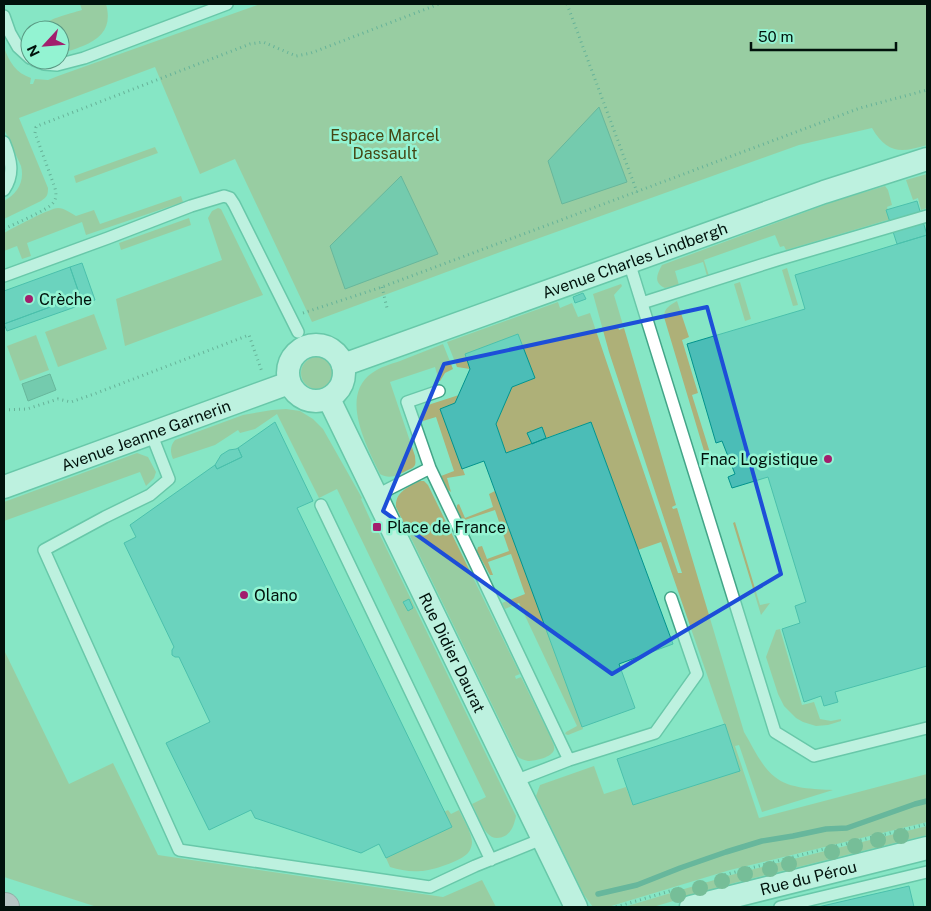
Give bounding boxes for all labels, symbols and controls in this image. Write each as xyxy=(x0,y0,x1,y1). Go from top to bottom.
north arrow xyxy=(20,20,70,70)
scale bar xyxy=(751,20,896,52)
text: 50 m xyxy=(758,28,793,45)
text: N xyxy=(24,42,43,59)
park label: Espace Marcel Dassault xyxy=(330,126,440,163)
street label: Avenue Charles Lindbergh xyxy=(540,219,730,303)
place label: Crèche xyxy=(39,290,92,309)
marker: Crèche xyxy=(23,293,35,305)
street label: Avenue Jeanne Garnerin xyxy=(59,396,233,475)
place label: Fnac Logistique xyxy=(700,450,818,469)
marker: Fnac Logistique xyxy=(822,453,834,465)
place label: Place de France xyxy=(387,518,506,537)
marker: Place de France xyxy=(371,521,383,533)
place label: Olano xyxy=(254,586,298,605)
marker: Olano xyxy=(238,589,250,601)
street label: Rue Didier Daurat xyxy=(415,590,489,716)
street label: Rue du Pérou xyxy=(758,857,859,899)

